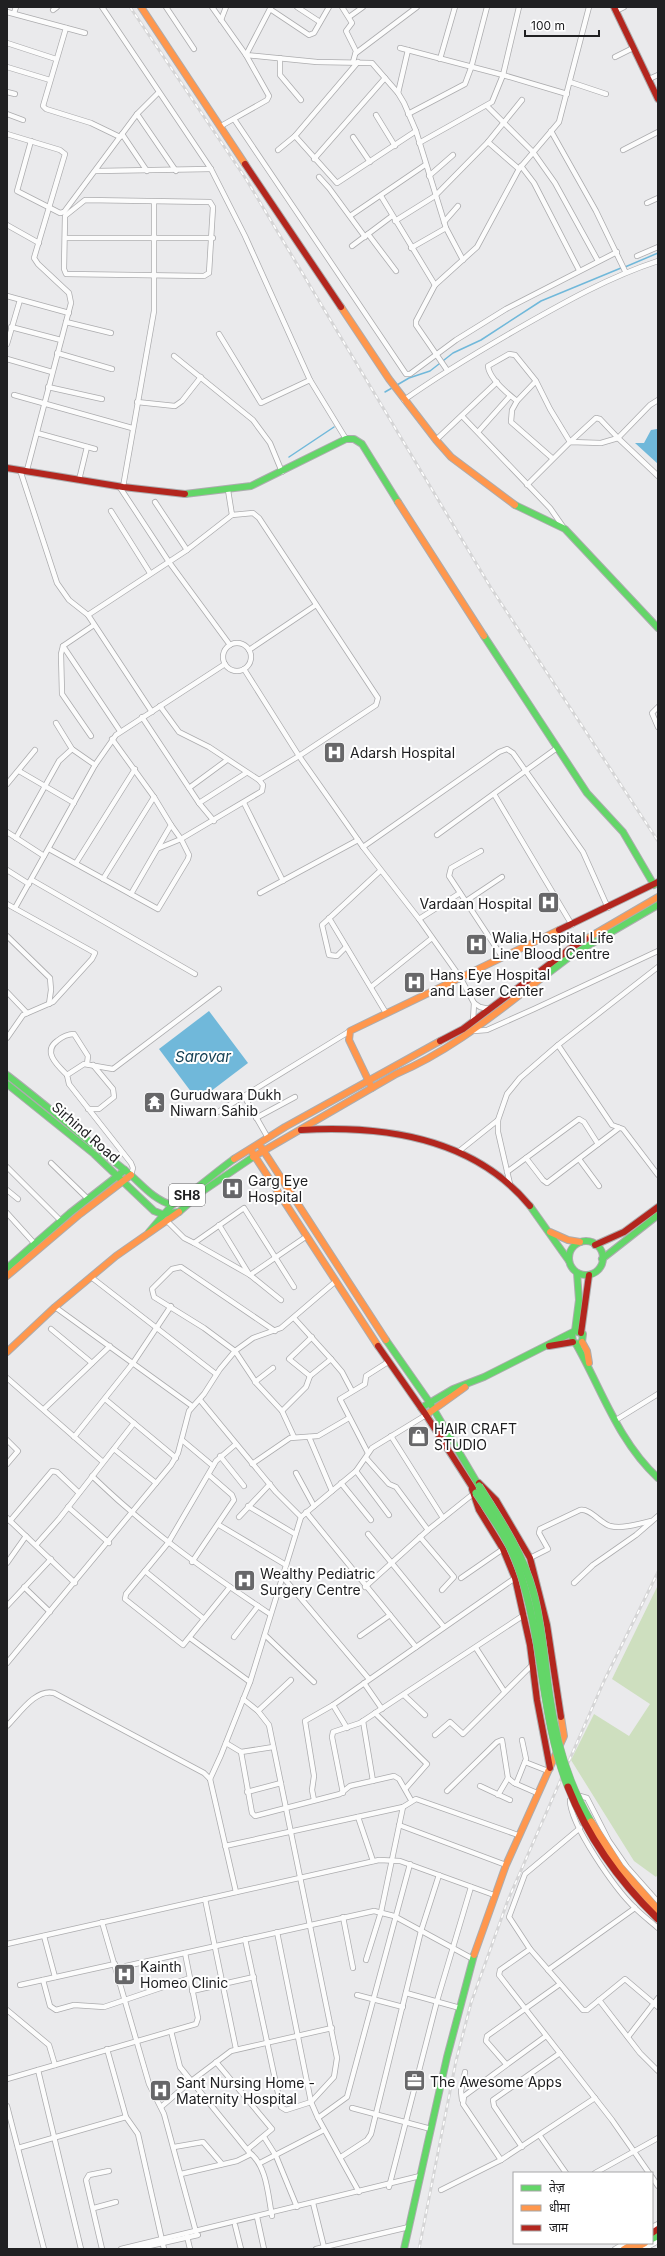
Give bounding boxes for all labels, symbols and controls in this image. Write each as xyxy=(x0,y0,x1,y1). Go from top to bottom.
scale bar xyxy=(525,12,599,38)
text: 100 m xyxy=(531,18,565,33)
hospital icon: Adarsh Hospital xyxy=(322,739,348,765)
place label: Adarsh Hospital xyxy=(350,744,455,761)
hospital icon: Vardaan Hospital xyxy=(535,890,561,916)
place label: Vardaan Hospital xyxy=(420,895,532,912)
place label: Walia Hospital Life Line Blood Centre xyxy=(492,929,614,962)
hospital icon: Walia Hospital Life Line Blood Centre xyxy=(464,932,490,958)
place label: Hans Eye Hospital and Laser Center xyxy=(430,966,550,999)
hospital icon: Hans Eye Hospital and Laser Center xyxy=(402,969,428,995)
water label: Sarovar xyxy=(175,1047,231,1066)
place label: Gurudwara Dukh Niwarn Sahib xyxy=(170,1086,282,1119)
temple icon: Gurudwara Dukh Niwarn Sahib xyxy=(141,1089,167,1115)
street label: Sirhind Road xyxy=(49,1098,123,1166)
place label: Garg Eye Hospital xyxy=(248,1172,308,1205)
hospital icon: Garg Eye Hospital xyxy=(219,1175,245,1201)
road number: SH8 xyxy=(169,1184,205,1206)
place label: HAIR CRAFT STUDIO xyxy=(434,1420,517,1453)
shop icon: HAIR CRAFT STUDIO xyxy=(406,1423,432,1449)
place label: Wealthy Pediatric Surgery Centre xyxy=(260,1565,376,1598)
hospital icon: Wealthy Pediatric Surgery Centre xyxy=(231,1568,257,1594)
place label: Kainth Homeo Clinic xyxy=(140,1958,228,1991)
hospital icon: Kainth Homeo Clinic xyxy=(112,1961,138,1987)
office icon: The Awesome Apps xyxy=(401,2068,427,2094)
place label: The Awesome Apps xyxy=(430,2073,562,2090)
place label: Sant Nursing Home - Maternity Hospital xyxy=(176,2074,315,2107)
hospital icon: Sant Nursing Home - Maternity Hospital xyxy=(148,2077,174,2103)
legend xyxy=(513,2172,653,2244)
text: तेज़ xyxy=(549,2180,566,2195)
text: धीमा xyxy=(549,2200,571,2215)
text: जाम xyxy=(549,2220,569,2235)

